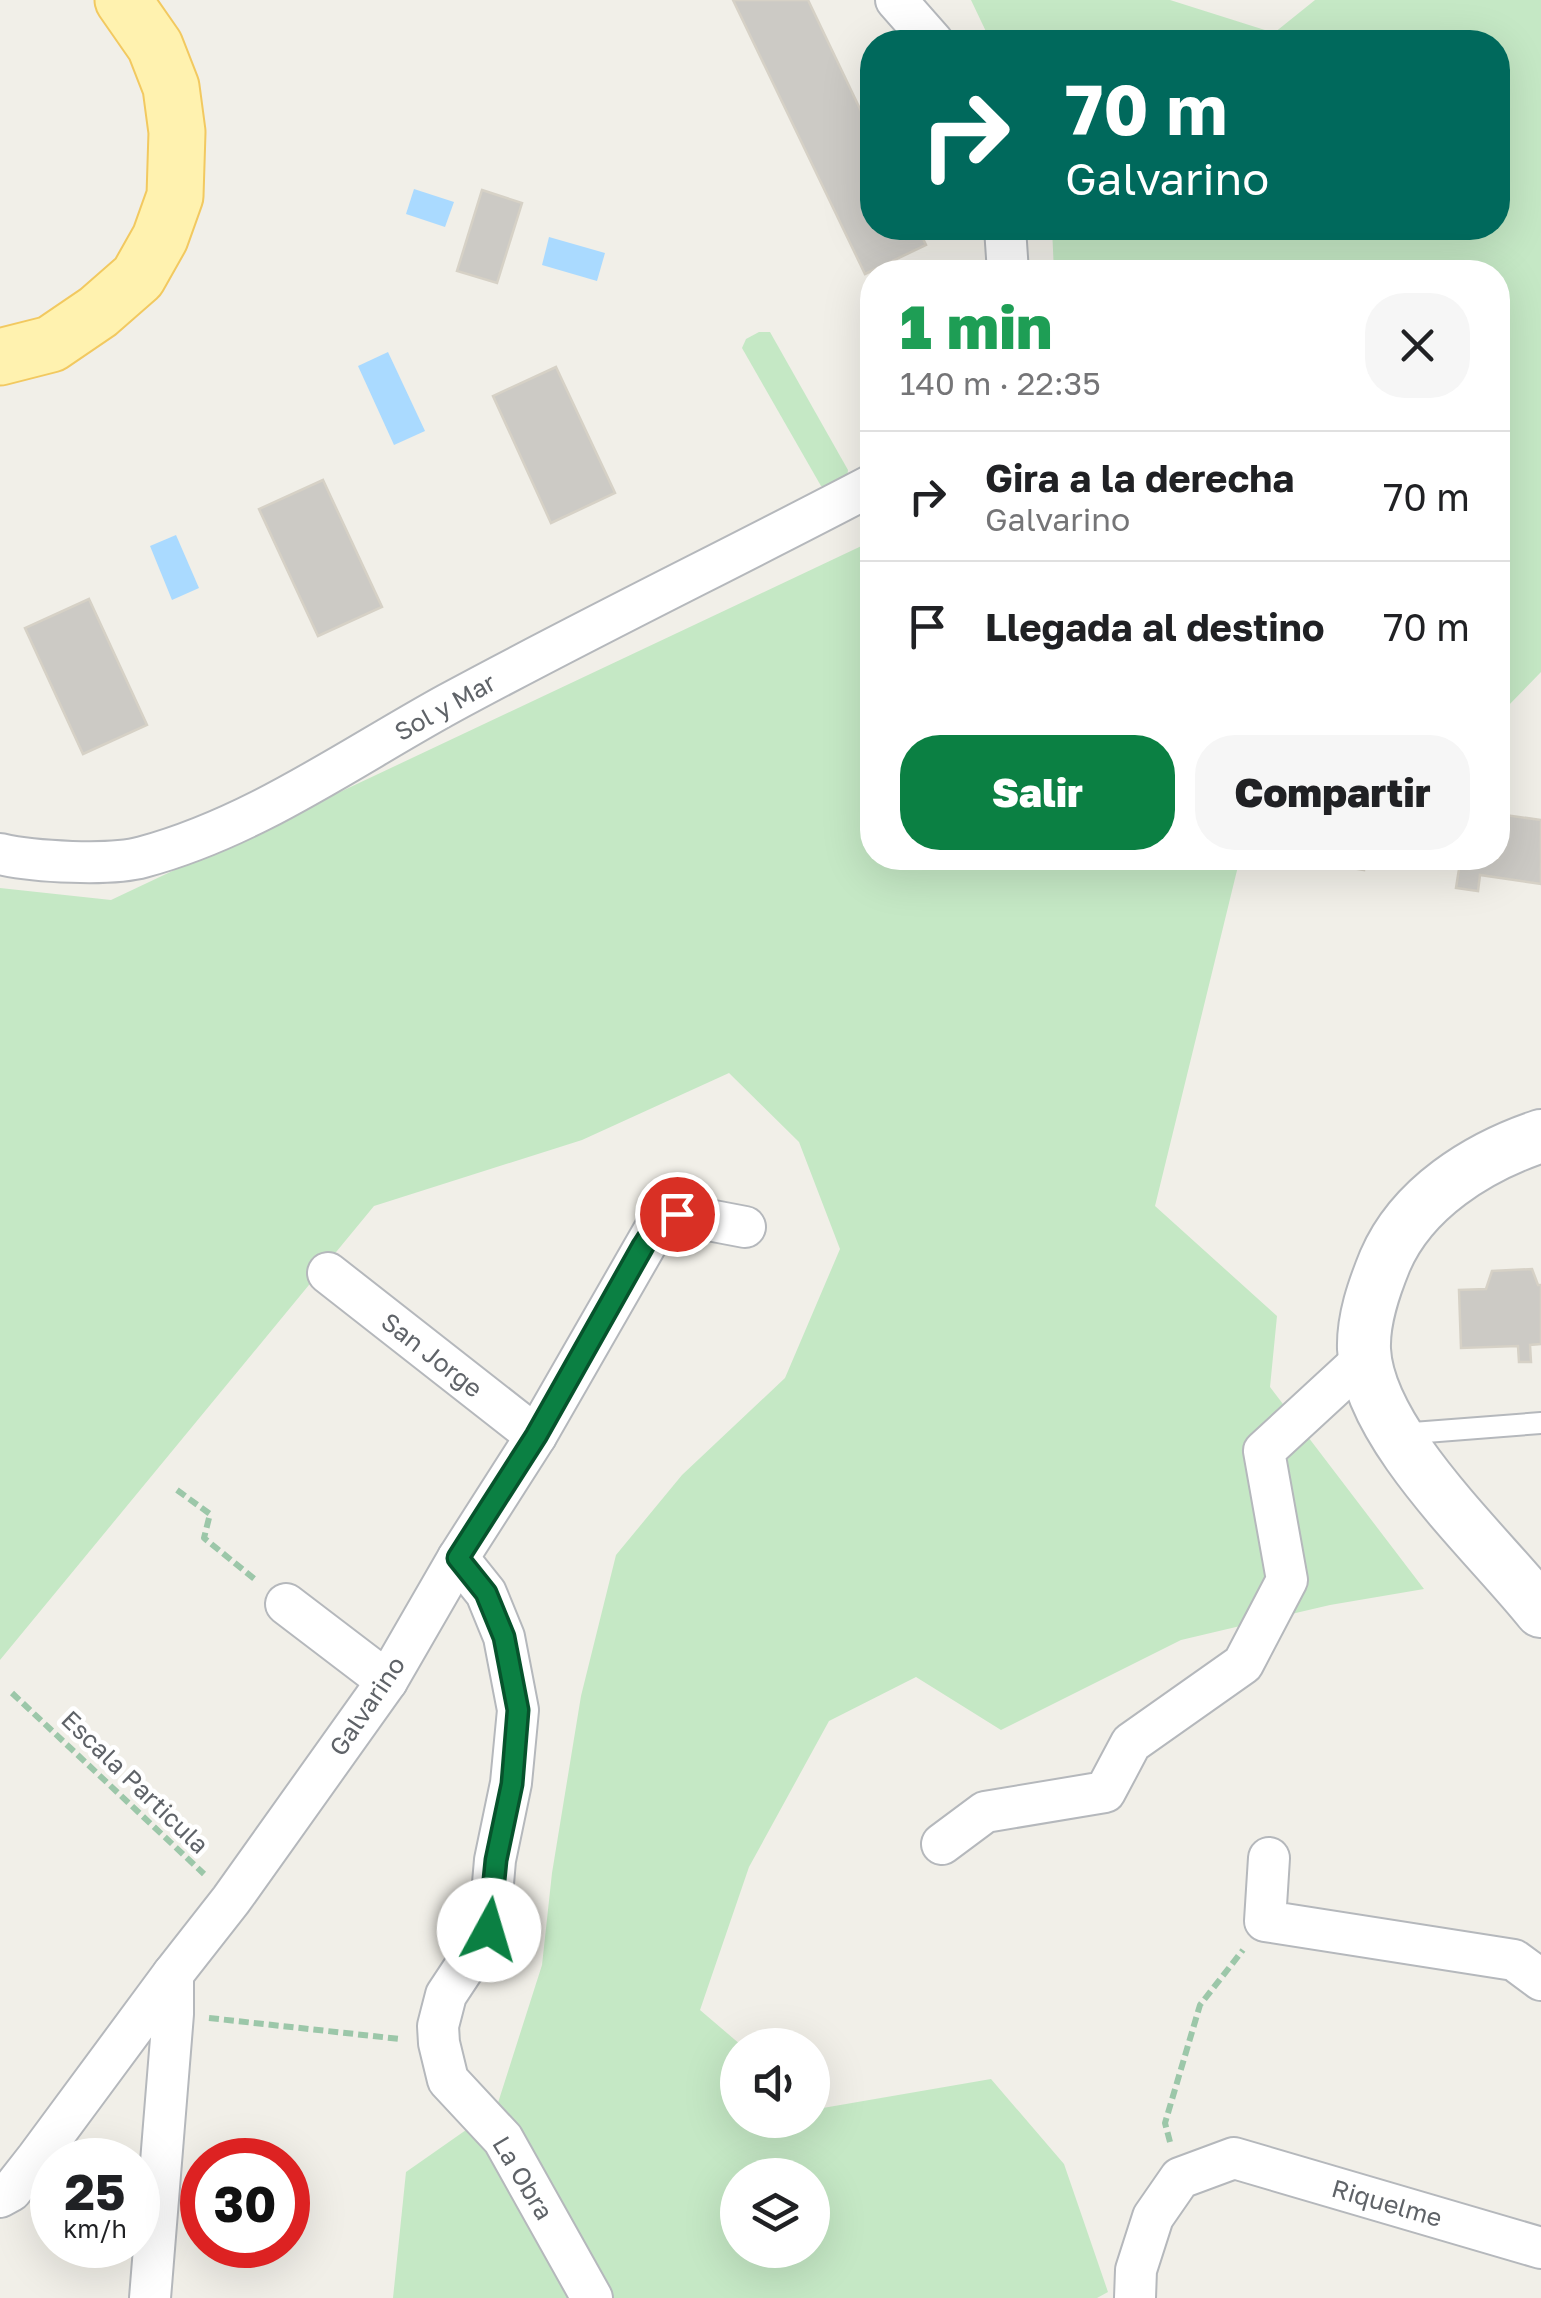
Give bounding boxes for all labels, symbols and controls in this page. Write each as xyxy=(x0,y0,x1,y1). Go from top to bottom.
text: 70 m xyxy=(1065,66,1227,150)
icon: right xyxy=(900,70,1030,200)
text: Galvarino xyxy=(1065,151,1269,205)
text: 1 min xyxy=(900,290,1052,362)
button: close xyxy=(1365,293,1470,398)
text: 140 m · 22:35 xyxy=(900,364,1101,402)
text: Gira a la derecha xyxy=(985,455,1294,500)
icon: right xyxy=(900,469,955,524)
text: 70 m xyxy=(1383,474,1470,519)
text: Galvarino xyxy=(985,500,1130,538)
icon: arrive xyxy=(900,599,955,654)
text: Llegada al destino xyxy=(985,604,1325,649)
text: 70 m xyxy=(1383,604,1470,649)
street label: Sol y Mar xyxy=(389,666,501,747)
button: Salir xyxy=(900,735,1175,850)
button: Compartir xyxy=(1195,735,1470,850)
pin xyxy=(635,1172,720,1257)
icon: arrive xyxy=(650,1187,705,1242)
street label: San Jorge xyxy=(375,1305,489,1404)
street label: Galvarino xyxy=(322,1650,411,1761)
street label: Escala Particula xyxy=(55,1704,215,1860)
position arrow xyxy=(437,1878,541,1982)
map controls xyxy=(720,2028,830,2268)
button: sound xyxy=(720,2028,830,2138)
street label: La Obra xyxy=(486,2130,561,2225)
speed limit sign: 30 xyxy=(180,2138,310,2268)
button: layers xyxy=(720,2158,830,2268)
text: 25 xyxy=(64,2161,125,2221)
street label: Riquelme xyxy=(1328,2172,1446,2233)
text: km/h xyxy=(63,2213,127,2244)

